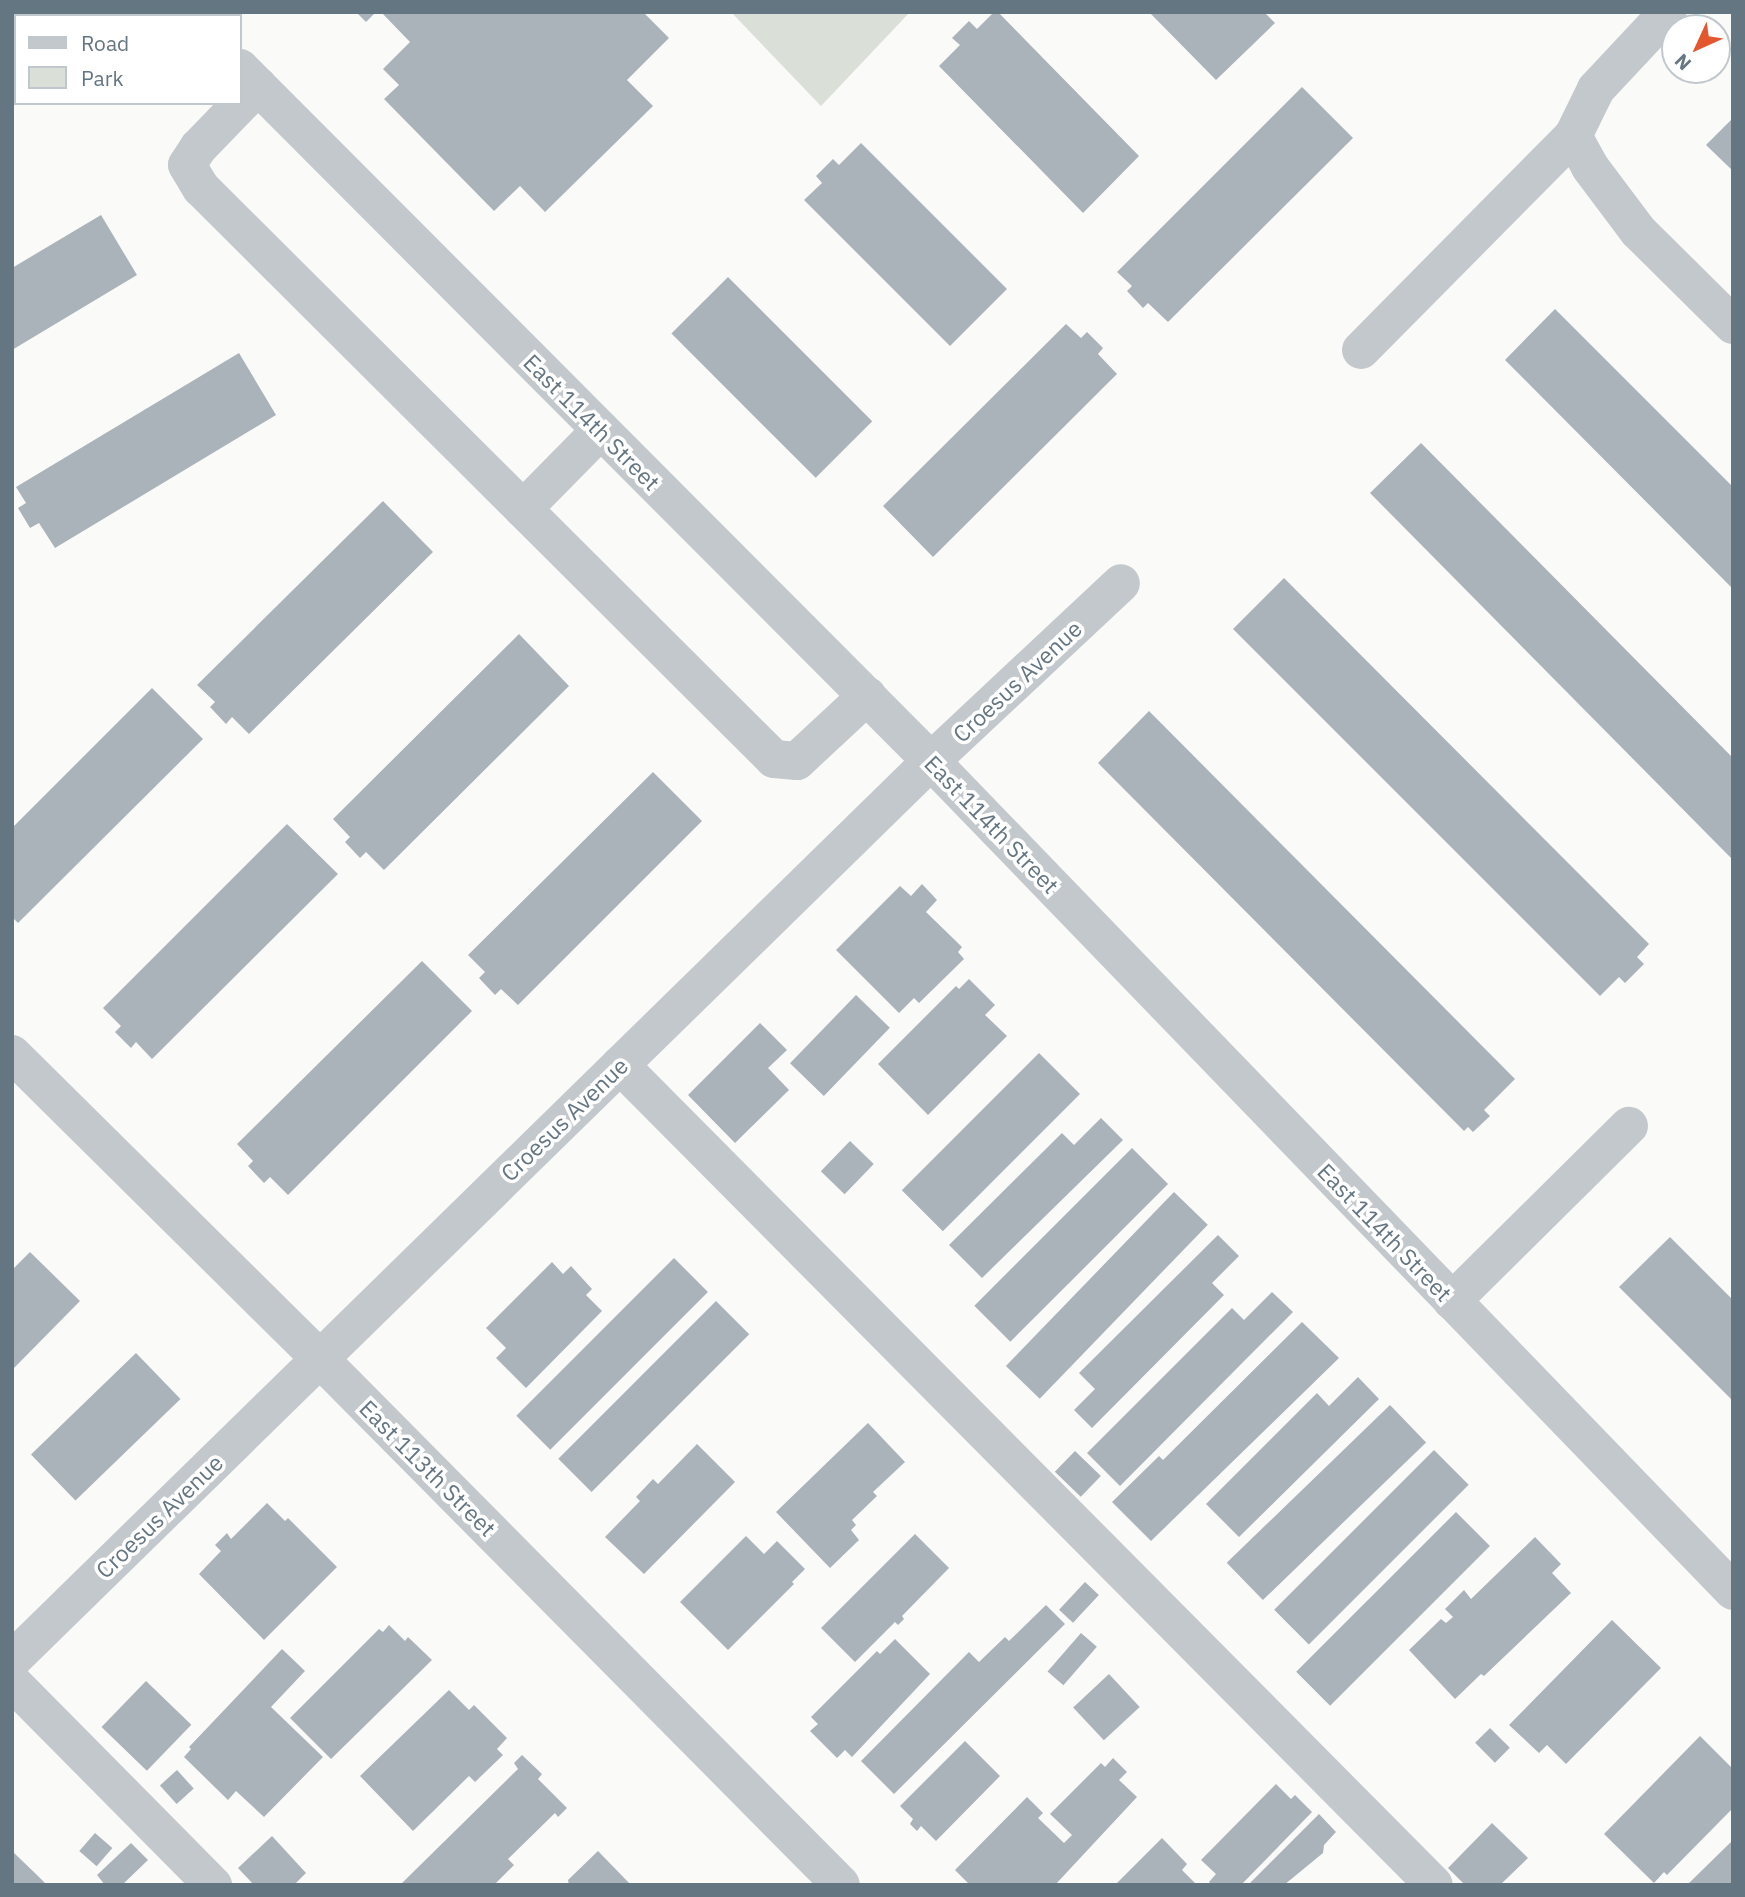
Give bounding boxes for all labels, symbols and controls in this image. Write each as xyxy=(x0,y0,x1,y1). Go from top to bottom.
legend xyxy=(14,14,242,105)
north arrow xyxy=(1661,14,1731,84)
text: Road xyxy=(81,29,129,57)
text: N xyxy=(1669,49,1696,76)
text: Park xyxy=(81,64,124,92)
street label: East 114th Street xyxy=(518,348,666,496)
street label: Croesus Avenue xyxy=(947,614,1087,748)
street label: East 114th Street xyxy=(919,749,1065,899)
street label: Croesus Avenue xyxy=(495,1051,633,1187)
street label: East 114th Street xyxy=(1312,1157,1458,1307)
street label: East 113th Street xyxy=(354,1394,502,1542)
street label: Croesus Avenue xyxy=(90,1448,228,1584)

